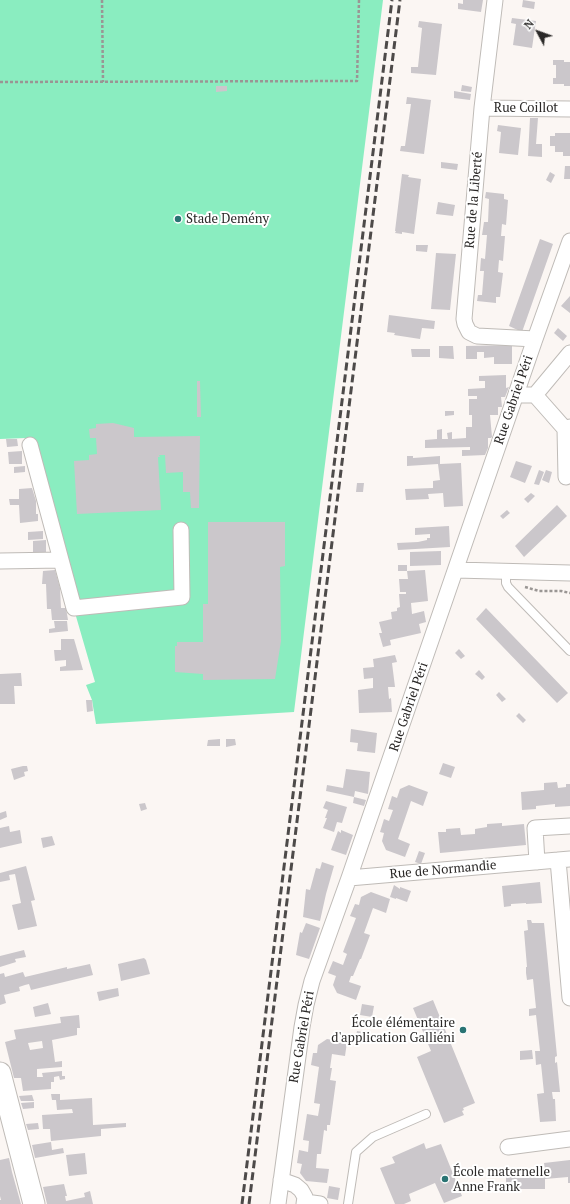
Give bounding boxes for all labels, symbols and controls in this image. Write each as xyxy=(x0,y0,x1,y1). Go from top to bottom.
north arrow xyxy=(518,12,558,52)
text: N xyxy=(521,16,537,32)
street label: Rue Coillot xyxy=(494,100,558,116)
street label: Rue de la Liberté xyxy=(462,151,486,249)
place label: Stade Demény xyxy=(186,211,269,227)
marker: Stade Demény xyxy=(173,214,183,224)
street label: Rue Gabriel Péri xyxy=(491,353,537,447)
street label: Rue Gabriel Péri xyxy=(386,660,432,754)
street label: Rue de Normandie xyxy=(389,858,497,882)
street label: Rue Gabriel Péri xyxy=(286,990,318,1084)
place label: École élémentaire d'application Galliéni xyxy=(331,1015,455,1046)
marker: École élémentaire d'application Galliéni xyxy=(458,1025,468,1035)
place label: École maternelle Anne Frank xyxy=(453,1164,550,1195)
marker: École maternelle Anne Frank xyxy=(440,1174,450,1184)

